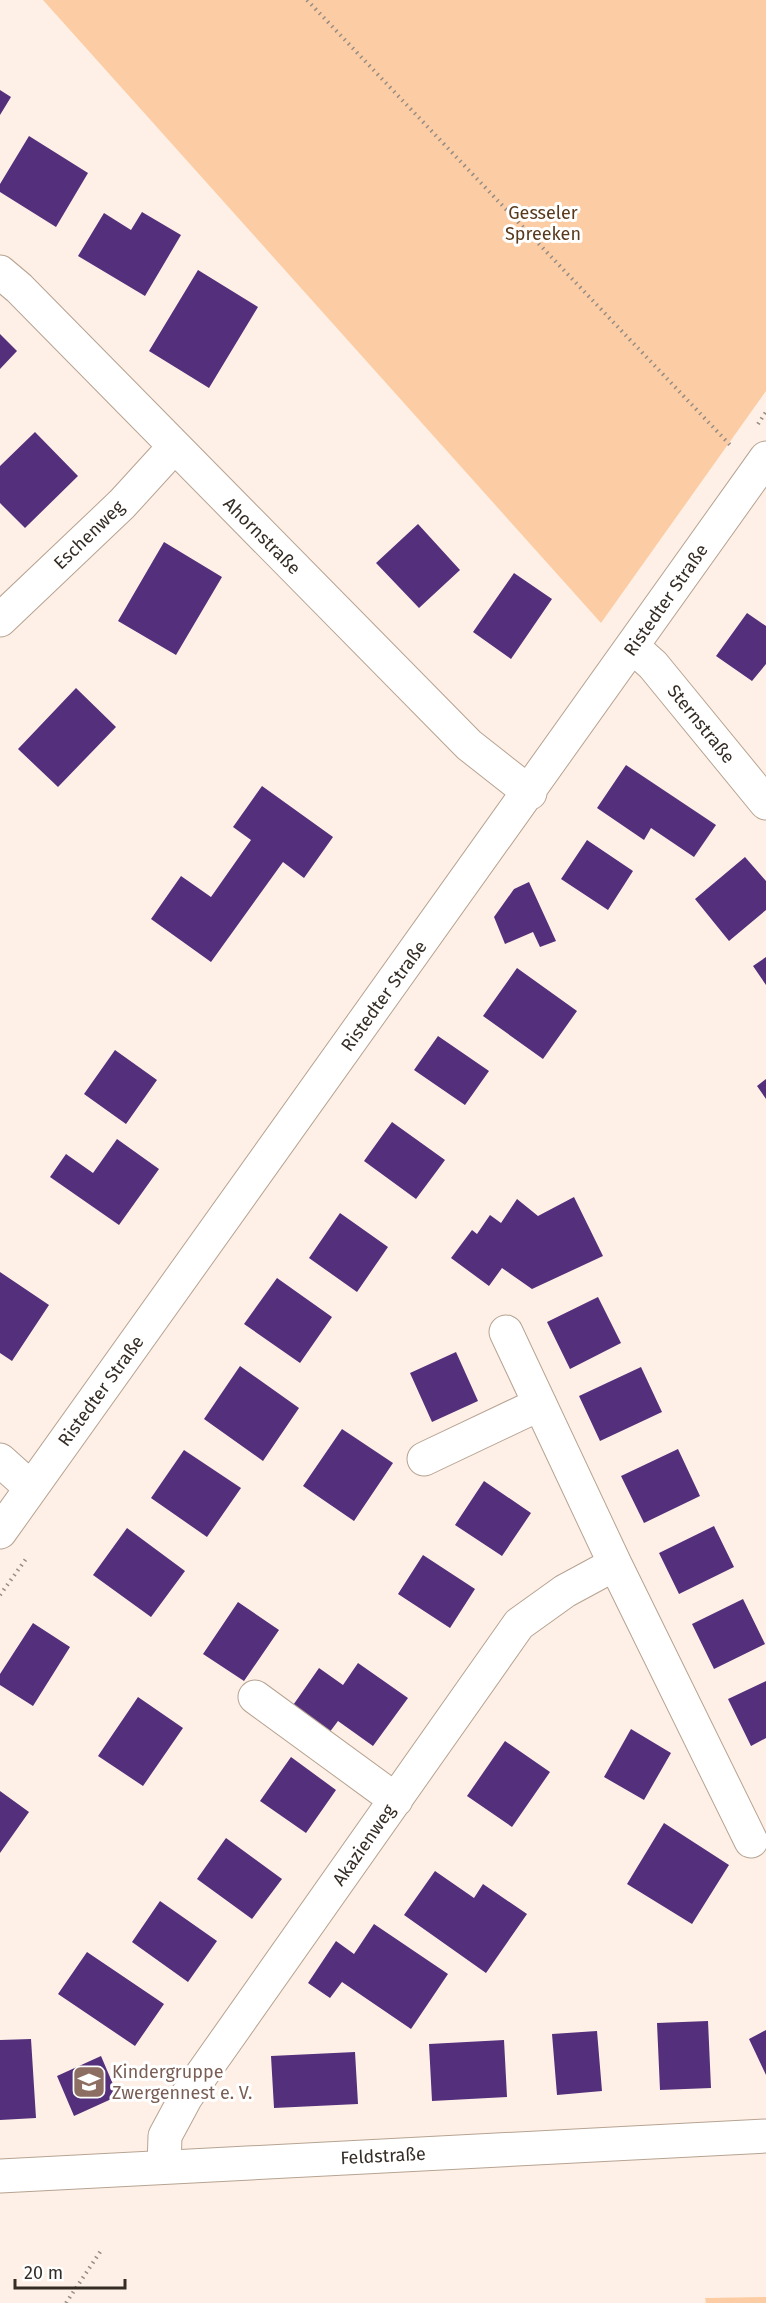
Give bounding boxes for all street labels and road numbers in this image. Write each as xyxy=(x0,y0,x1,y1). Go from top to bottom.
street label: Ahornstraße xyxy=(219,493,305,579)
street label: Eschenweg xyxy=(49,496,129,574)
street label: Ristedter Straße xyxy=(619,540,713,660)
street label: Sternstraße xyxy=(663,680,739,768)
street label: Ristedter Straße xyxy=(336,936,432,1056)
street label: Ristedter Straße xyxy=(53,1331,149,1451)
street label: Akazienweg xyxy=(328,1799,400,1890)
street label: Feldstraße xyxy=(340,2143,426,2169)

